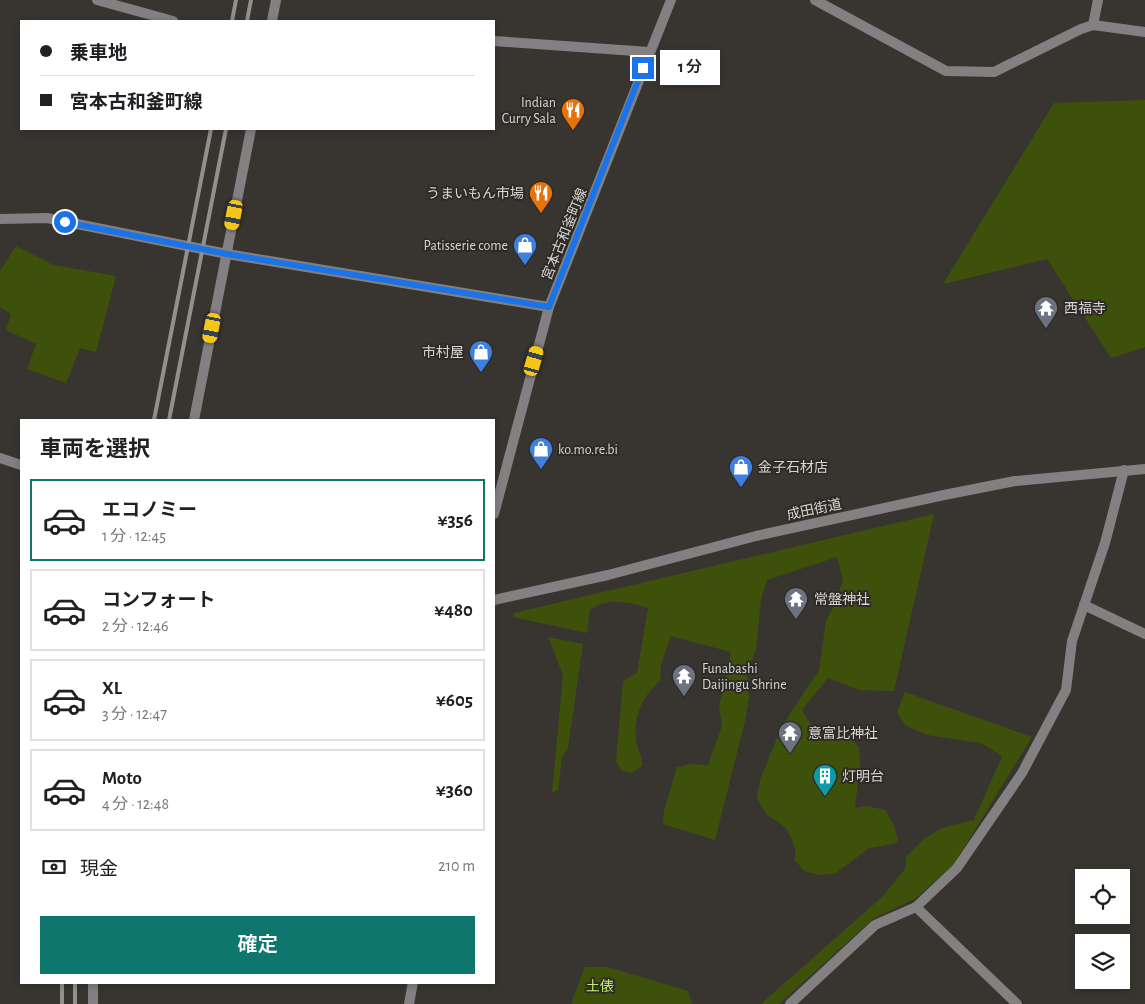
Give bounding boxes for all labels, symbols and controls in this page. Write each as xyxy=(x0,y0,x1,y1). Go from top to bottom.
text: 乗車地 xyxy=(70,44,127,63)
callout: 1 分 xyxy=(660,50,720,86)
route end xyxy=(632,57,654,79)
text: 1 分 xyxy=(678,59,702,75)
text: 宮本古和釜町線 xyxy=(70,93,203,112)
place label: Indian Curry Sala xyxy=(502,96,557,126)
restaurant icon: Indian Curry Sala xyxy=(560,97,586,131)
restaurant icon: うまいもん市場 xyxy=(528,180,554,214)
place label: うまいもん市場 xyxy=(426,186,524,201)
street label: 宮本古和釜町線 xyxy=(539,186,590,282)
car xyxy=(223,199,244,231)
route start xyxy=(54,211,76,233)
shop icon: Patisserie come xyxy=(512,232,538,266)
place label: Patisserie come xyxy=(423,239,508,253)
temple icon: 西福寺 xyxy=(1033,295,1059,329)
place label: 西福寺 xyxy=(1064,301,1106,316)
car xyxy=(201,312,222,344)
shop icon: 市村屋 xyxy=(468,339,494,373)
place label: 市村屋 xyxy=(422,344,464,360)
car xyxy=(522,345,545,377)
shop icon: ko.mo.re.bi xyxy=(528,436,554,470)
text: 車両を選択 xyxy=(40,438,150,460)
place label: ko.mo.re.bi xyxy=(558,443,618,457)
shop icon: 金子石材店 xyxy=(728,454,754,488)
place label: 金子石材店 xyxy=(758,459,828,475)
street label: 成田街道 xyxy=(785,496,843,523)
icon: car xyxy=(42,498,87,543)
text: エコノミー xyxy=(102,501,197,520)
text: ¥356 xyxy=(437,511,473,530)
text: 1 分 · 12:45 xyxy=(102,528,166,544)
temple icon: 常盤神社 xyxy=(783,586,809,620)
icon: car xyxy=(42,588,87,633)
text: コンフォート xyxy=(102,591,215,610)
place label: 常盤神社 xyxy=(814,592,870,607)
text: ¥480 xyxy=(434,601,473,620)
text: 2 分 · 12:46 xyxy=(102,618,169,634)
place label: Funabashi Daijingu Shrine xyxy=(702,662,787,692)
temple icon: Funabashi Daijingu Shrine xyxy=(671,663,697,697)
icon: car xyxy=(42,678,87,723)
text: XL xyxy=(102,679,122,698)
text: ¥605 xyxy=(436,691,473,710)
text: 3 分 · 12:47 xyxy=(102,706,167,722)
temple icon: 意富比神社 xyxy=(777,720,803,754)
place label: 意富比神社 xyxy=(808,726,878,741)
building icon: 灯明台 xyxy=(812,763,838,797)
icon: car xyxy=(42,768,87,813)
place label: 灯明台 xyxy=(842,768,884,784)
text: Moto xyxy=(102,769,142,788)
text: ¥360 xyxy=(436,781,473,800)
text: 4 分 · 12:48 xyxy=(102,796,169,812)
icon: cash xyxy=(40,853,68,881)
text: 210 m xyxy=(438,858,475,874)
text: 現金 xyxy=(80,860,118,879)
map controls xyxy=(1075,869,1130,989)
button: locate xyxy=(1075,869,1130,924)
button: 確定 xyxy=(40,916,475,974)
button: layers xyxy=(1075,934,1130,989)
park label: 土俵 xyxy=(586,979,614,994)

